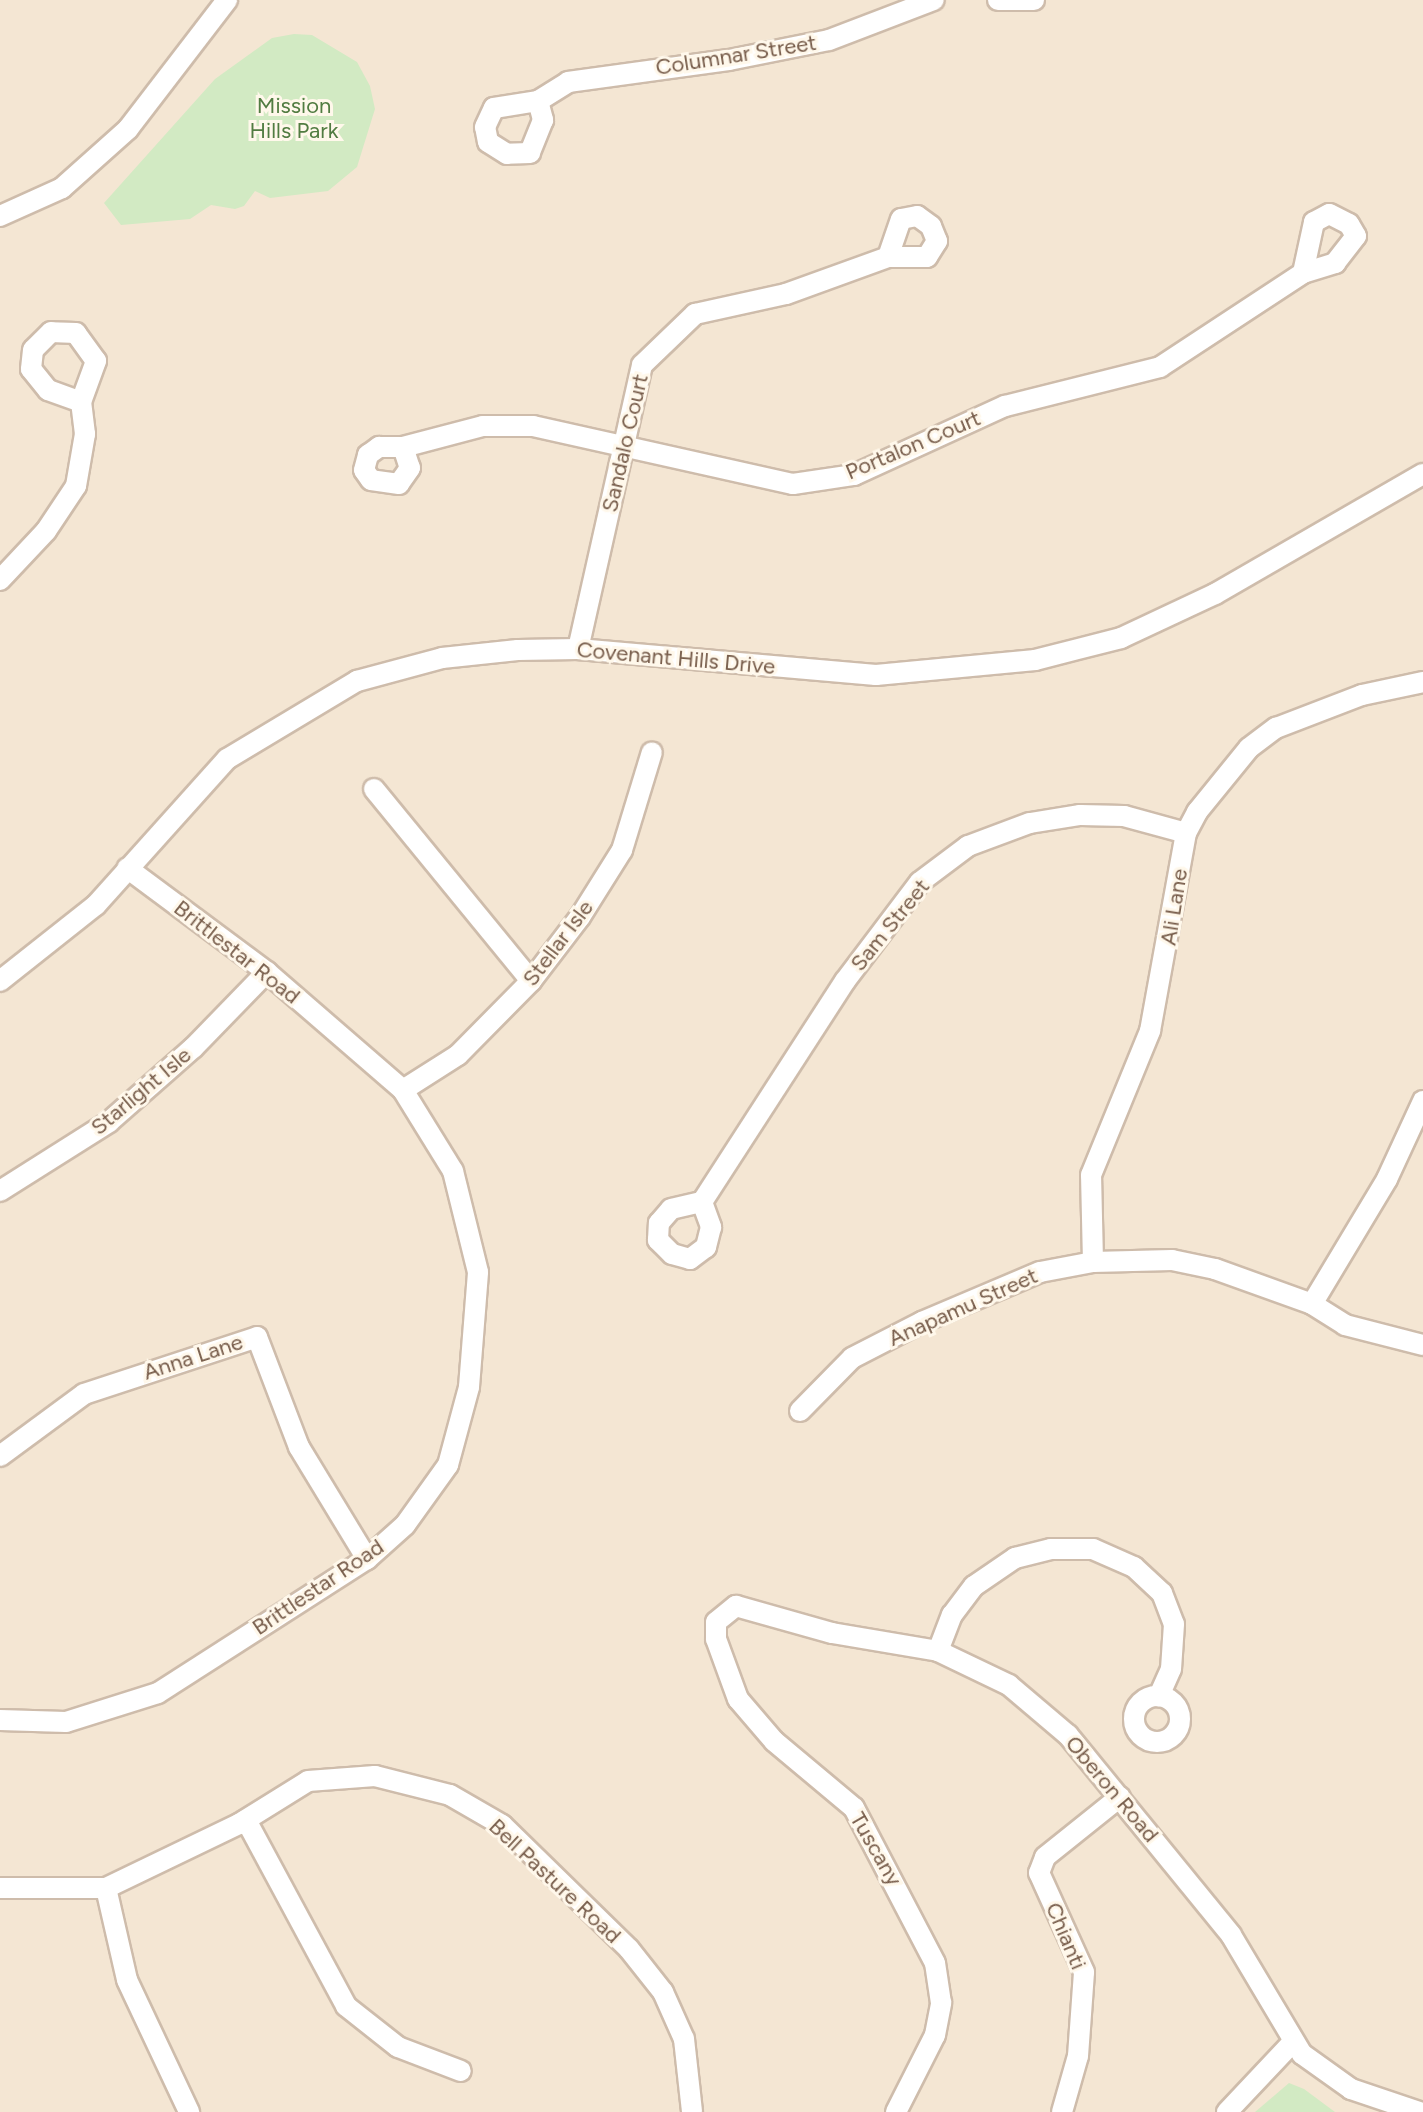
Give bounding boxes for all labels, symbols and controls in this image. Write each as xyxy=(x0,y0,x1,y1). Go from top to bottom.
street label: Columnar Street xyxy=(654,29,818,81)
park label: Mission Hills Park xyxy=(250,92,338,144)
street label: Sandalo Court xyxy=(596,371,654,515)
street label: Portalon Court xyxy=(841,405,985,485)
street label: Covenant Hills Drive xyxy=(576,636,776,680)
street label: Ali Lane xyxy=(1155,867,1193,947)
street label: Sam Street xyxy=(845,874,935,976)
street label: Brittlestar Road xyxy=(169,895,305,1009)
street label: Stellar Isle xyxy=(517,895,599,991)
street label: Starlight Isle xyxy=(86,1042,196,1140)
street label: Anapamu Street xyxy=(884,1262,1042,1352)
street label: Anna Lane xyxy=(140,1329,246,1385)
street label: Brittlestar Road xyxy=(247,1533,389,1641)
street label: Oberon Road xyxy=(1060,1731,1164,1847)
street label: Tuscany xyxy=(844,1808,908,1890)
street label: Bell Pasture Road xyxy=(484,1813,626,1949)
street label: Chianti xyxy=(1040,1899,1092,1973)

